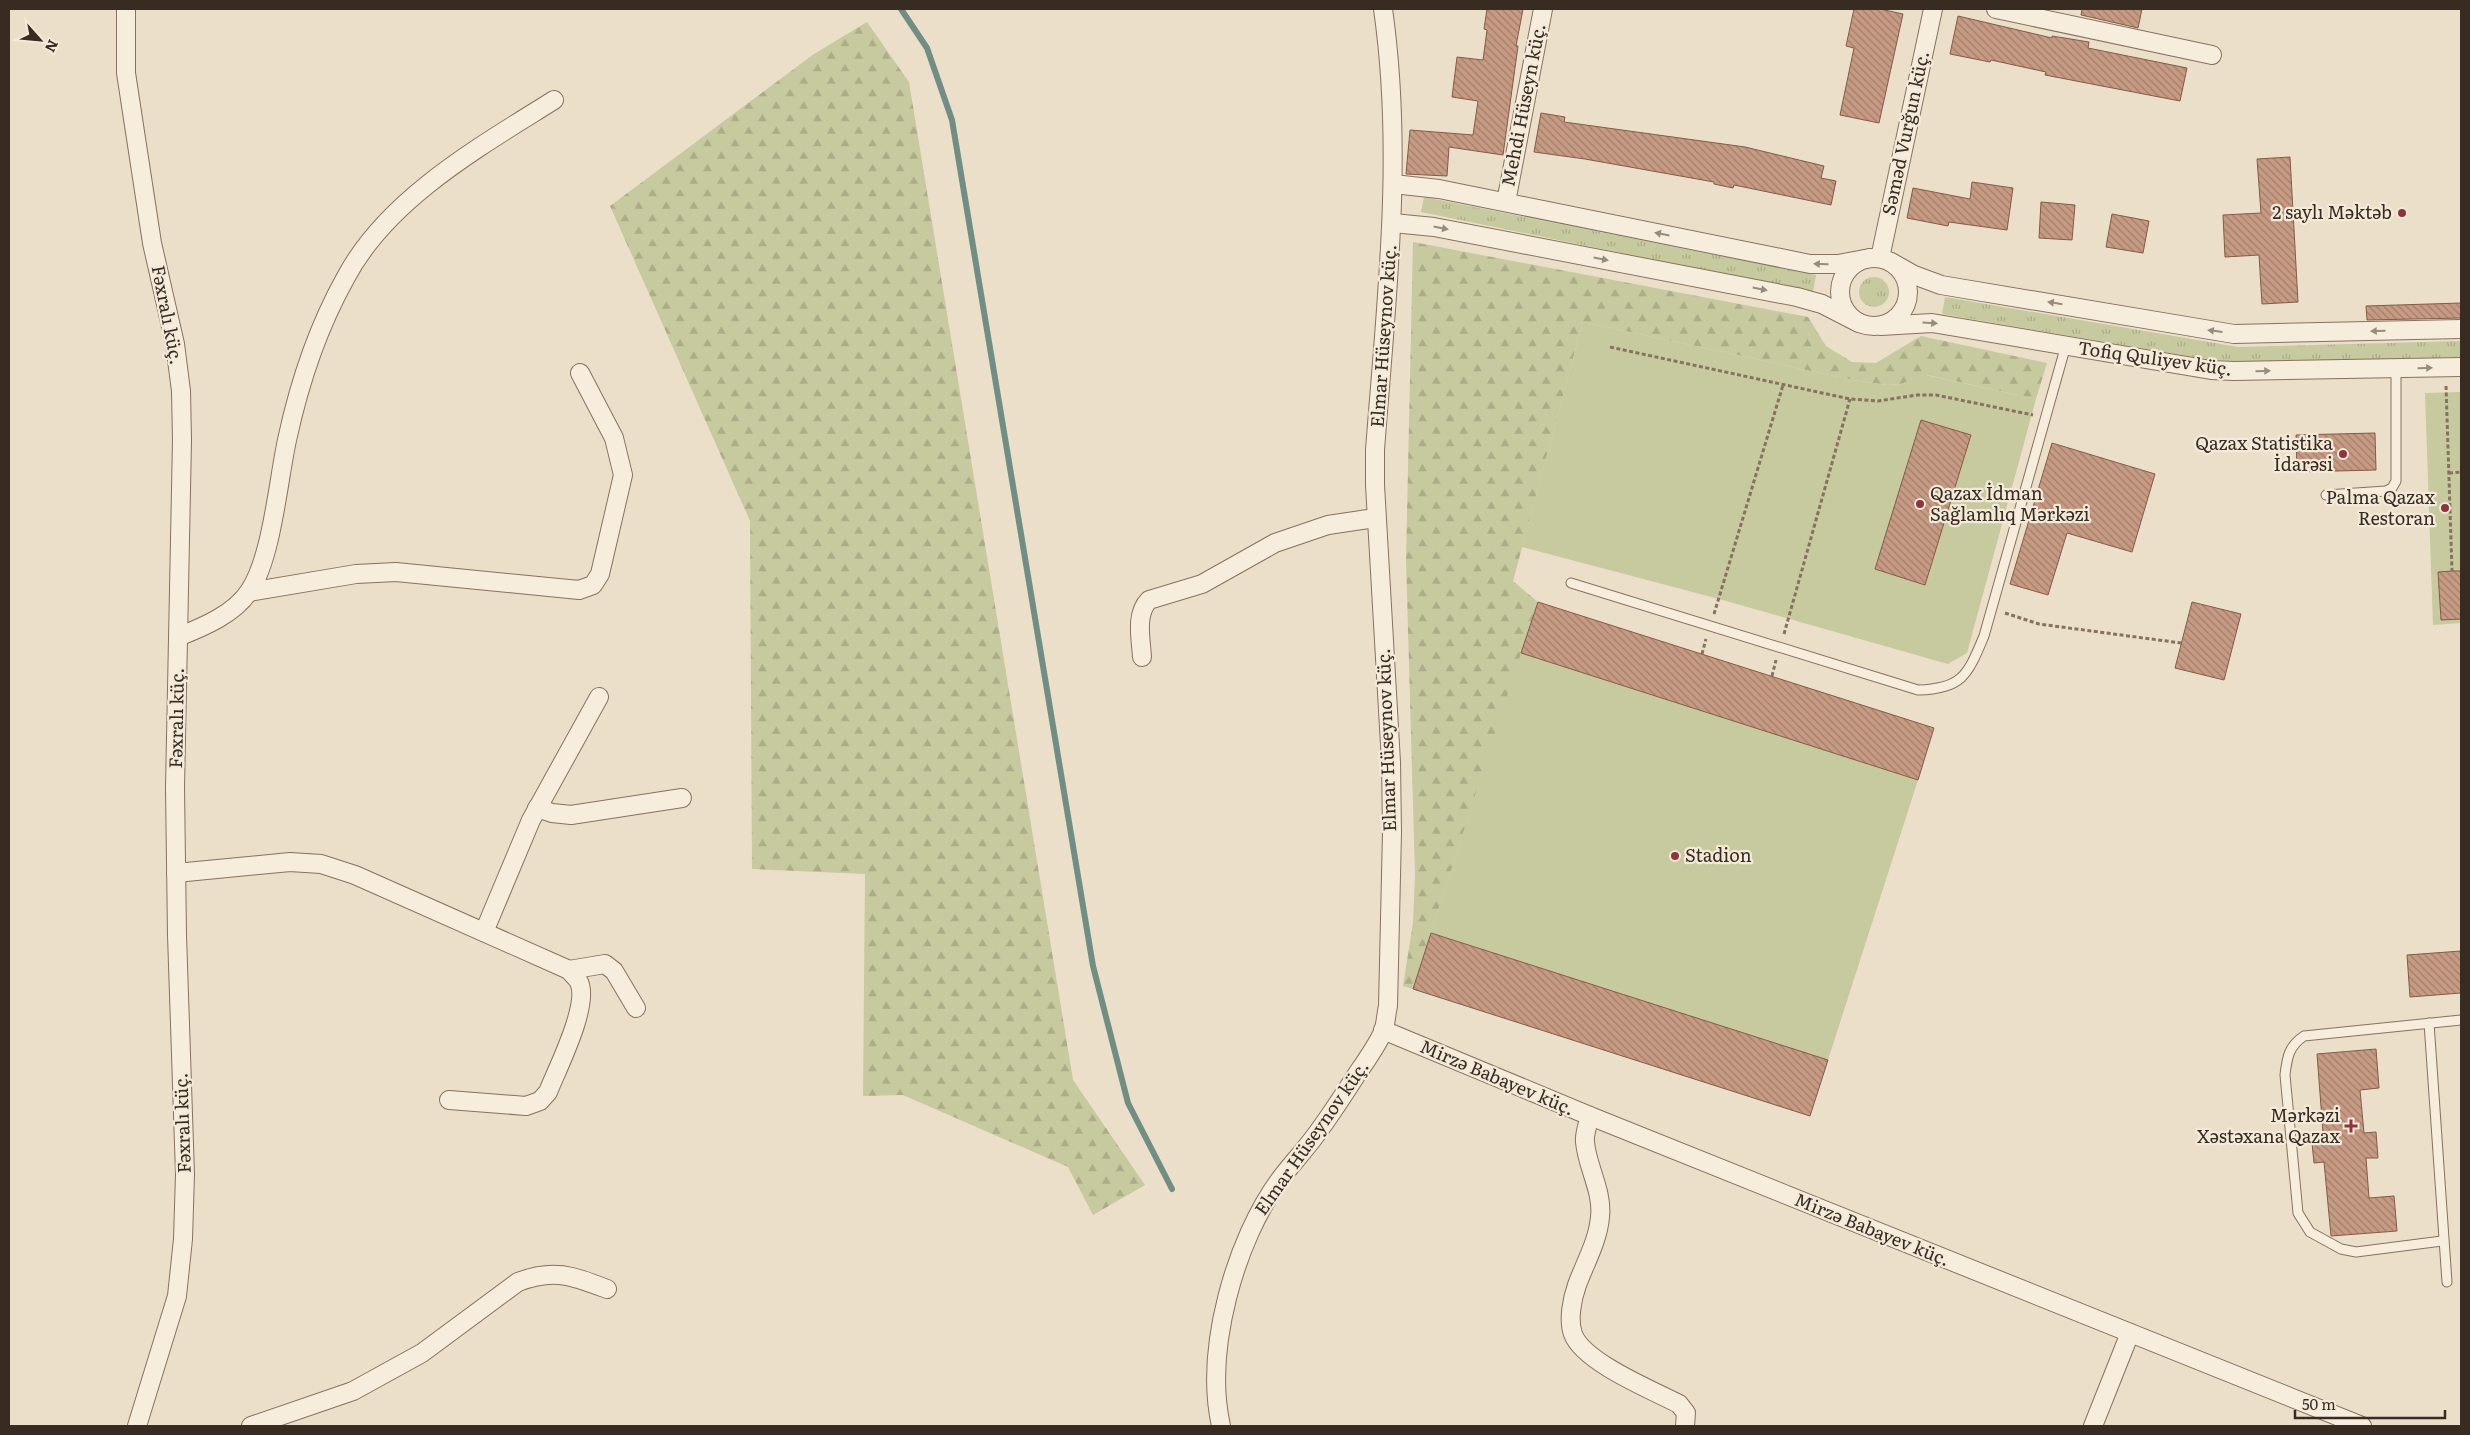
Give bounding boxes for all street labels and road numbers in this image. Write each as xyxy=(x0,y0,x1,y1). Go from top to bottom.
street label: Mehdi Hüseyn küç. xyxy=(1493,21,1552,189)
street label: Səməd Vurğun küç. xyxy=(1874,48,1935,217)
street label: Elmar Hüseynov küç. xyxy=(1363,243,1402,428)
street label: Fəxralı küç. xyxy=(146,263,191,367)
street label: Tofiq Quliyev küç. xyxy=(2076,333,2234,382)
street label: Elmar Hüseynov küç. xyxy=(1369,648,1402,832)
street label: Fəxralı küç. xyxy=(161,667,190,769)
street label: Mirzə Babayev küç. xyxy=(1416,1032,1579,1121)
street label: Elmar Hüseynov küç. xyxy=(1247,1054,1375,1220)
street label: Fəxralı küç. xyxy=(166,1072,197,1174)
street label: Mirzə Babayev küç. xyxy=(1791,1185,1954,1272)

